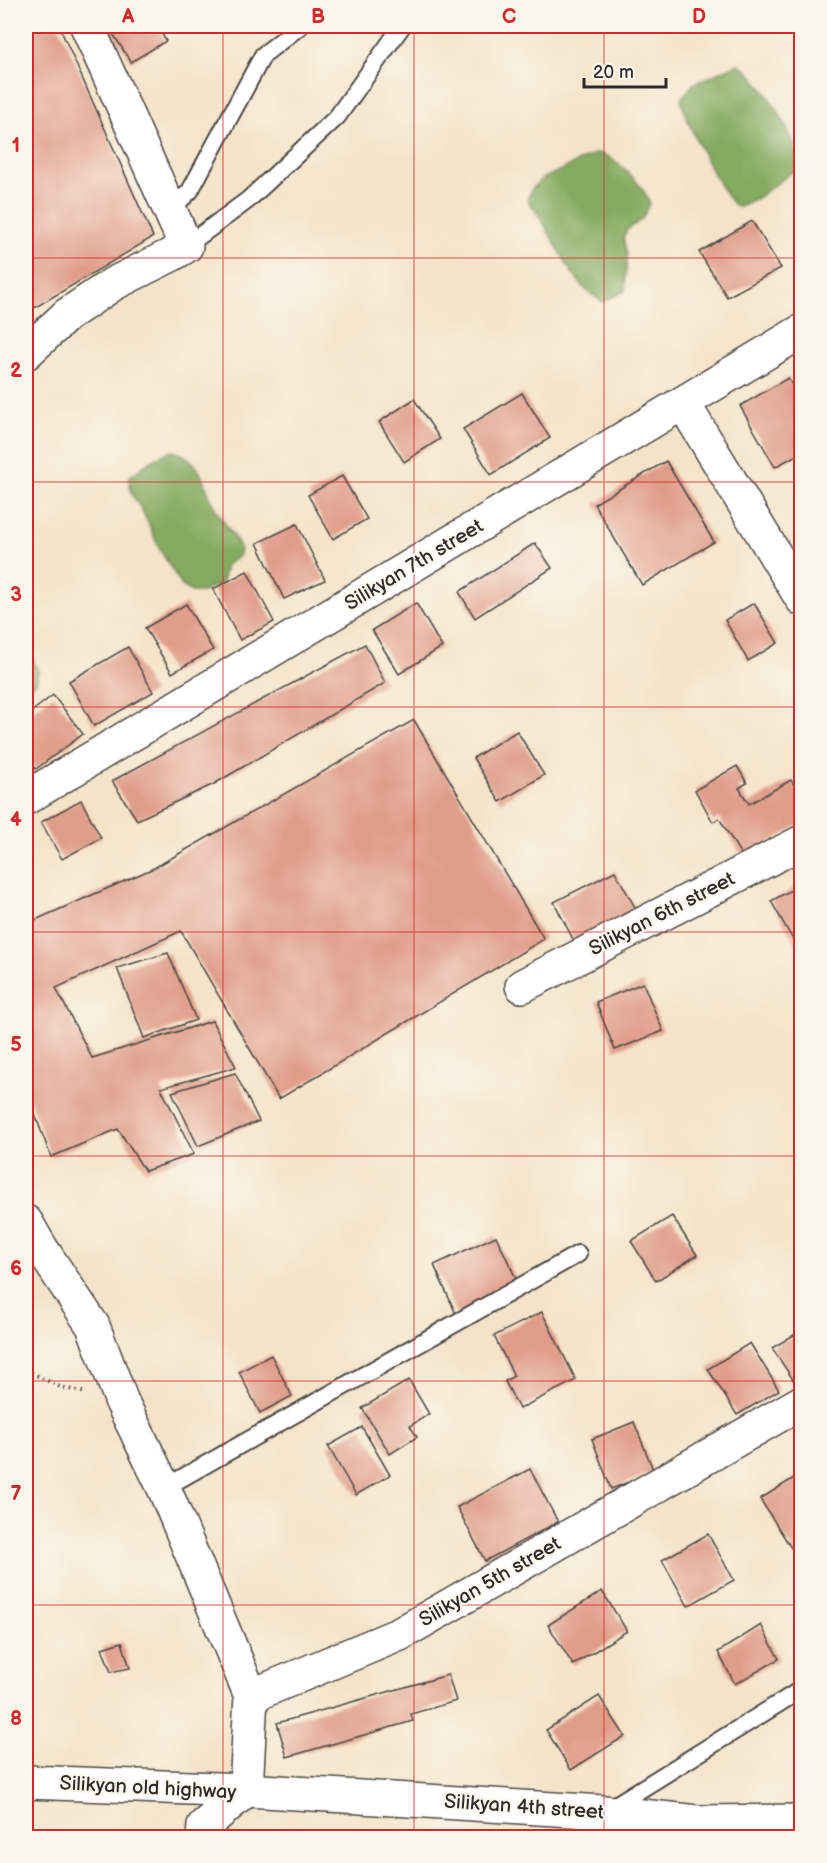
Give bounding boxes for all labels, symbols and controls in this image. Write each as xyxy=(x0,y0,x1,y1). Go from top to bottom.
text: A xyxy=(121,5,135,29)
text: B xyxy=(311,5,325,29)
text: C xyxy=(502,5,516,29)
text: D xyxy=(692,5,706,29)
scale bar xyxy=(584,51,666,89)
text: 20 m xyxy=(593,62,634,83)
text: 1 xyxy=(12,134,20,158)
text: 2 xyxy=(10,359,22,383)
street label: Silikyan 7th street xyxy=(340,514,488,616)
text: 3 xyxy=(10,583,22,607)
text: 4 xyxy=(10,808,22,832)
street label: Silikyan 6th street xyxy=(585,867,739,961)
text: 5 xyxy=(10,1033,22,1057)
text: 6 xyxy=(10,1257,22,1281)
text: 7 xyxy=(10,1482,22,1506)
street label: Silikyan 5th street xyxy=(415,1532,565,1632)
text: 8 xyxy=(10,1707,22,1731)
street label: Silikyan old highway xyxy=(59,1771,237,1805)
street label: Silikyan 4th street xyxy=(443,1789,605,1825)

